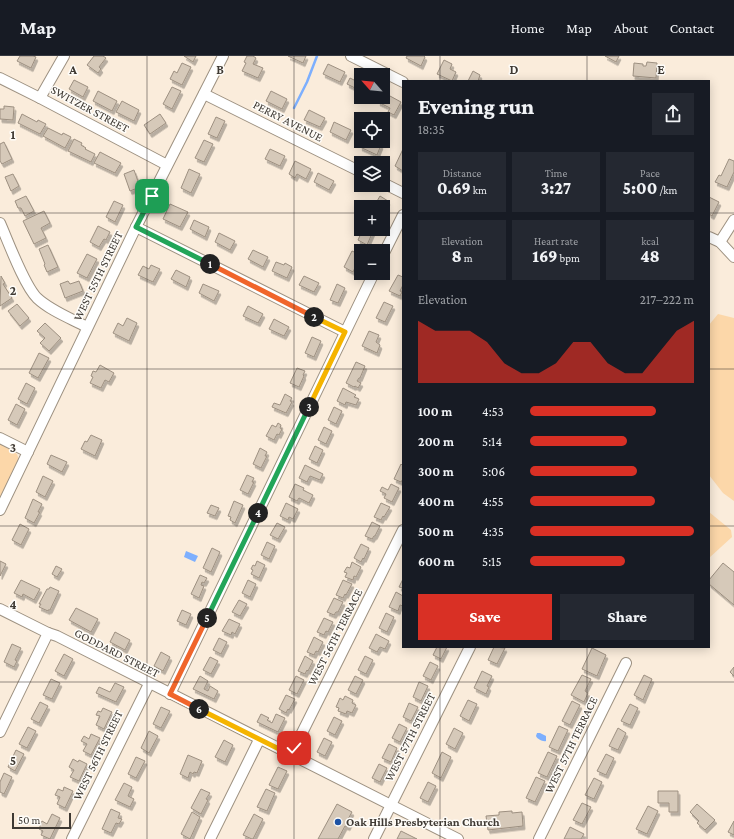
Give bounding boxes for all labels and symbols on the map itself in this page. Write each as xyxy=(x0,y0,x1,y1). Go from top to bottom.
text: A xyxy=(68,62,77,77)
text: B xyxy=(216,62,224,77)
text: D xyxy=(510,62,519,77)
text: E xyxy=(657,62,665,77)
north arrow xyxy=(354,68,390,104)
street label: SWITZER STREET xyxy=(48,82,132,136)
street label: PERRY AVENUE xyxy=(251,97,326,145)
text: 1 xyxy=(11,127,16,142)
pin xyxy=(135,179,169,213)
street label: WEST 55TH STREET xyxy=(70,229,126,323)
pin: 1 xyxy=(200,254,220,274)
text: 2 xyxy=(10,283,17,298)
pin: 2 xyxy=(304,307,324,327)
pin: 3 xyxy=(299,397,319,417)
text: 3 xyxy=(10,440,16,455)
pin: 4 xyxy=(248,503,268,523)
street label: WEST 56TH TERRACE xyxy=(305,586,366,688)
text: 4 xyxy=(9,597,17,612)
pin: 5 xyxy=(197,608,217,628)
street label: GODDARD STREET xyxy=(72,626,162,681)
street label: WEST 57TH STREET xyxy=(382,690,439,784)
street label: WEST 57TH TERRACE xyxy=(542,694,601,796)
pin: 6 xyxy=(189,699,209,719)
street label: WEST 56TH STREET xyxy=(70,707,126,802)
pin xyxy=(277,731,311,765)
text: 5 xyxy=(10,753,16,768)
scale bar xyxy=(12,811,71,830)
place label: Oak Hills Presbyterian Church xyxy=(346,815,500,829)
marker: Oak Hills Presbyterian Church xyxy=(333,817,343,827)

